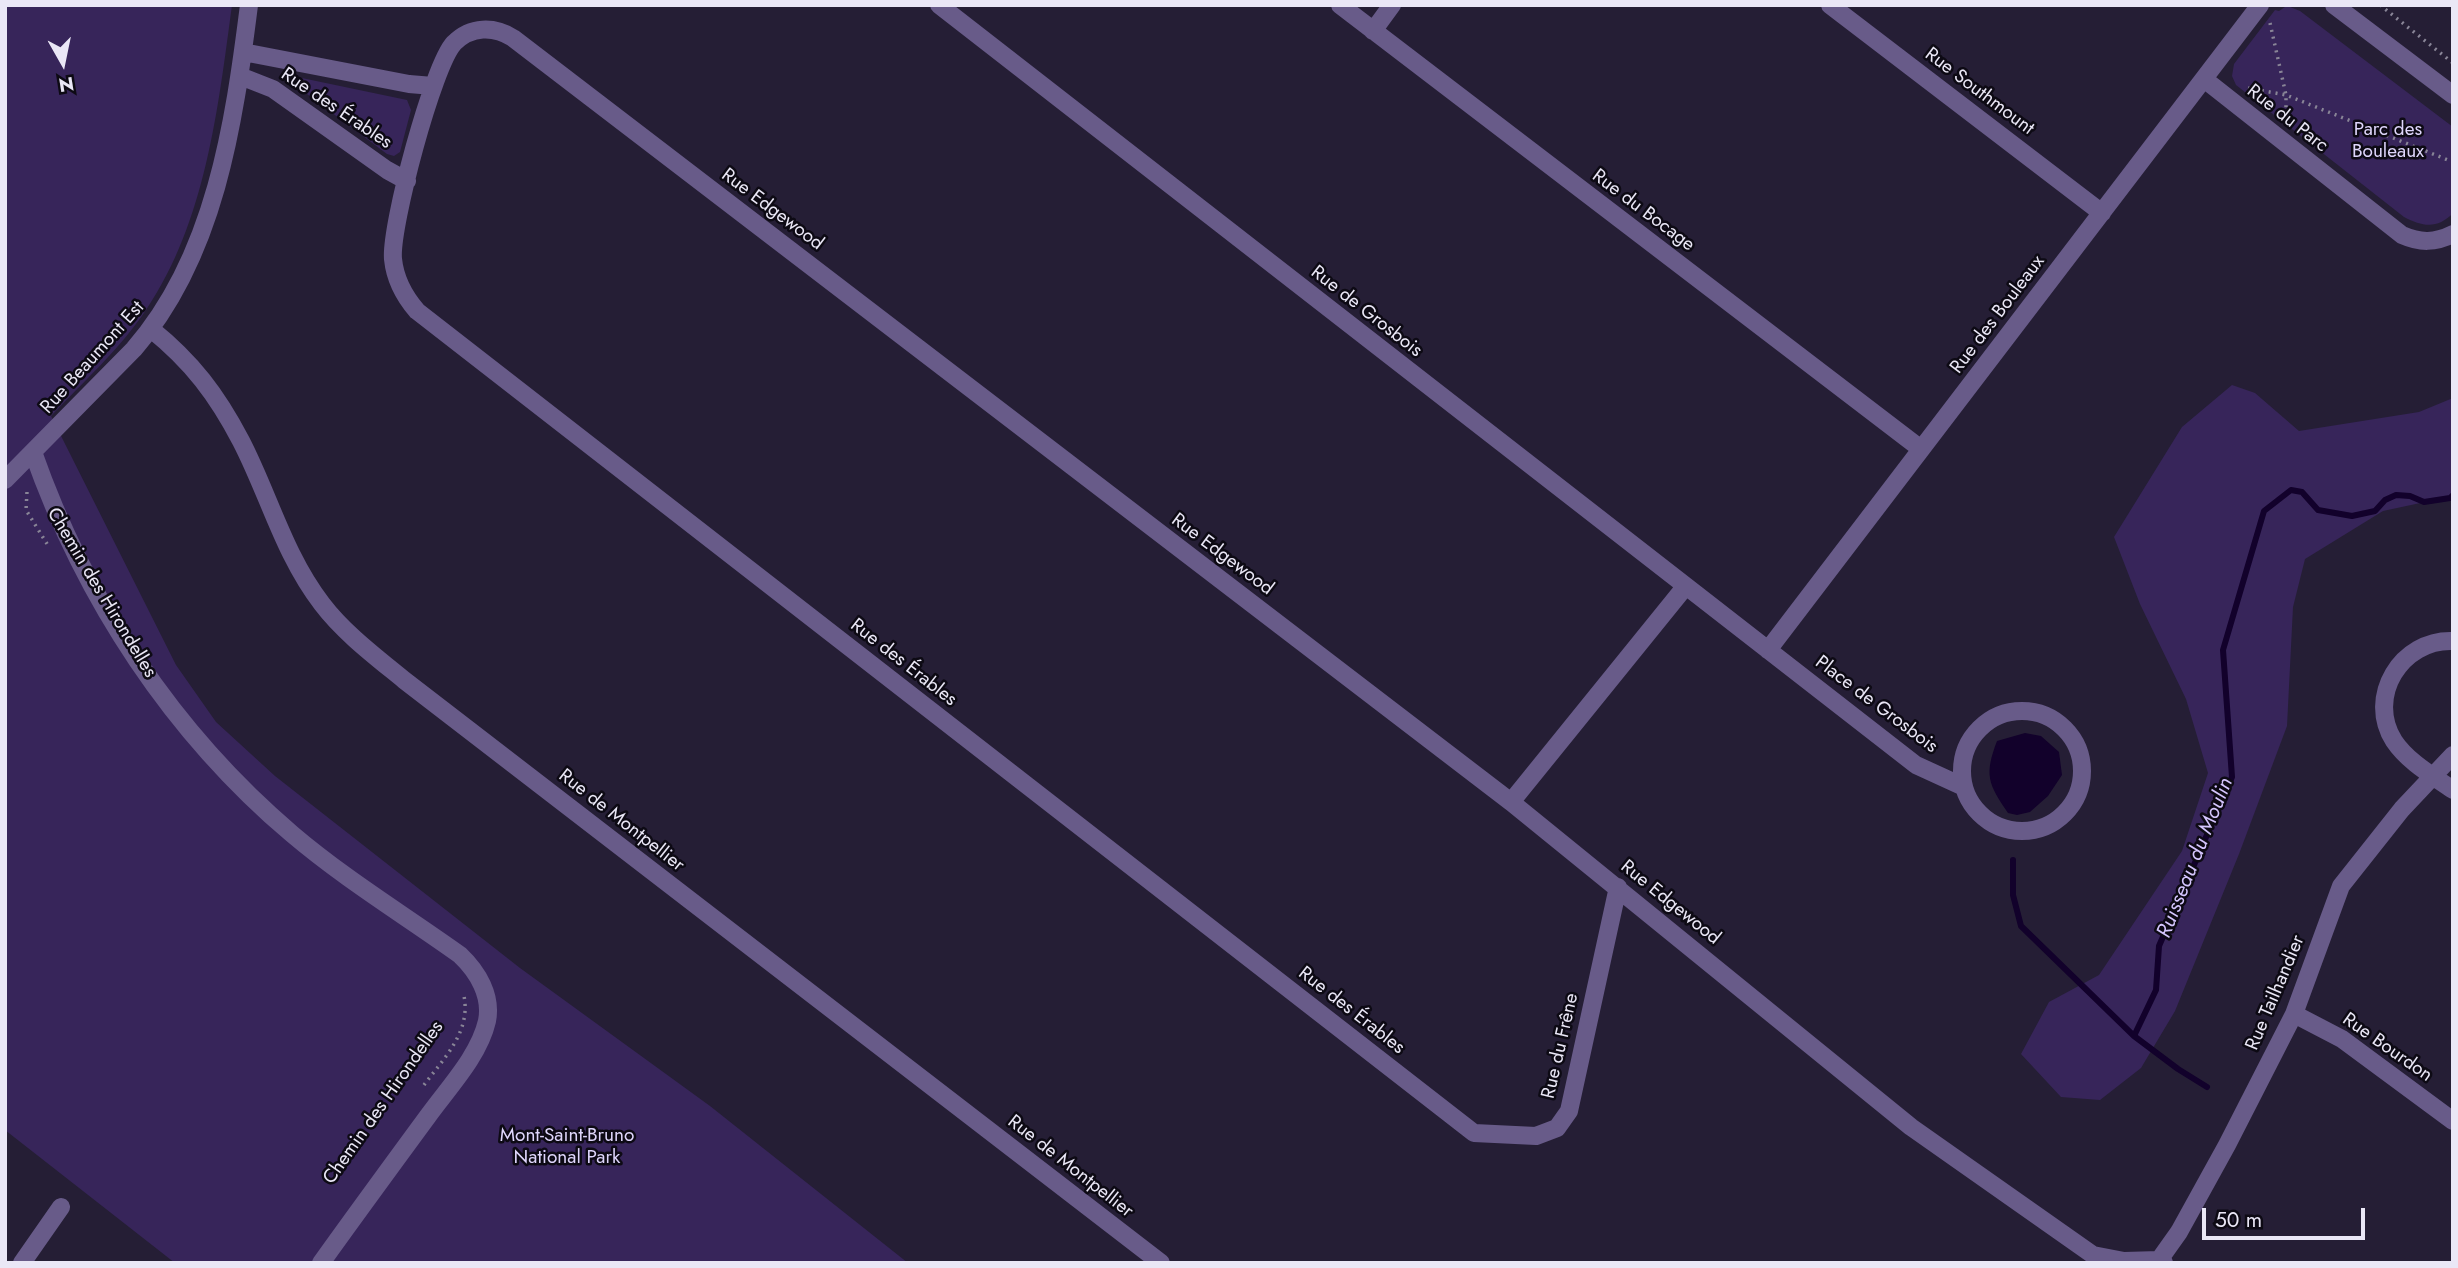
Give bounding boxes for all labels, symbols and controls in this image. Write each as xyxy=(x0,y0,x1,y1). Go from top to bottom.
north arrow xyxy=(28,28,98,98)
street label: Rue Southmount xyxy=(1920,43,2038,141)
street label: Rue des Érables xyxy=(276,64,396,154)
text: N xyxy=(57,70,76,99)
street label: Rue du Parc xyxy=(2242,80,2332,158)
park label: Parc des Bouleaux xyxy=(2352,119,2424,163)
street label: Rue Edgewood xyxy=(716,164,828,256)
street label: Rue du Bocage xyxy=(1587,165,1699,257)
street label: Rue des Bouleaux xyxy=(1946,251,2050,379)
street label: Rue de Grosbois xyxy=(1306,261,1426,363)
street label: Rue Beaumont Est xyxy=(36,297,150,419)
street label: Chemin des Hirondelles xyxy=(41,504,161,682)
street label: Rue Edgewood xyxy=(1166,509,1278,601)
street label: Rue des Érables xyxy=(845,614,961,712)
street label: Place de Grosbois xyxy=(1810,651,1942,759)
street label: Rue de Montpellier xyxy=(554,765,688,877)
water label: Ruisseau du Moulin xyxy=(2152,774,2240,942)
street label: Rue Edgewood xyxy=(1615,856,1725,950)
street label: Rue Tailhandier xyxy=(2242,932,2310,1054)
street label: Rue des Érables xyxy=(1293,962,1409,1060)
street label: Rue du Frêne xyxy=(1538,991,1584,1101)
street label: Rue Bourdon xyxy=(2338,1009,2436,1087)
street label: Chemin des Hirondelles xyxy=(319,1017,449,1189)
street label: Rue de Montpellier xyxy=(1003,1111,1137,1223)
park label: Mont-Saint-Bruno National Park xyxy=(500,1125,634,1169)
scale bar xyxy=(2206,1194,2369,1238)
text: 50 m xyxy=(2215,1205,2262,1235)

